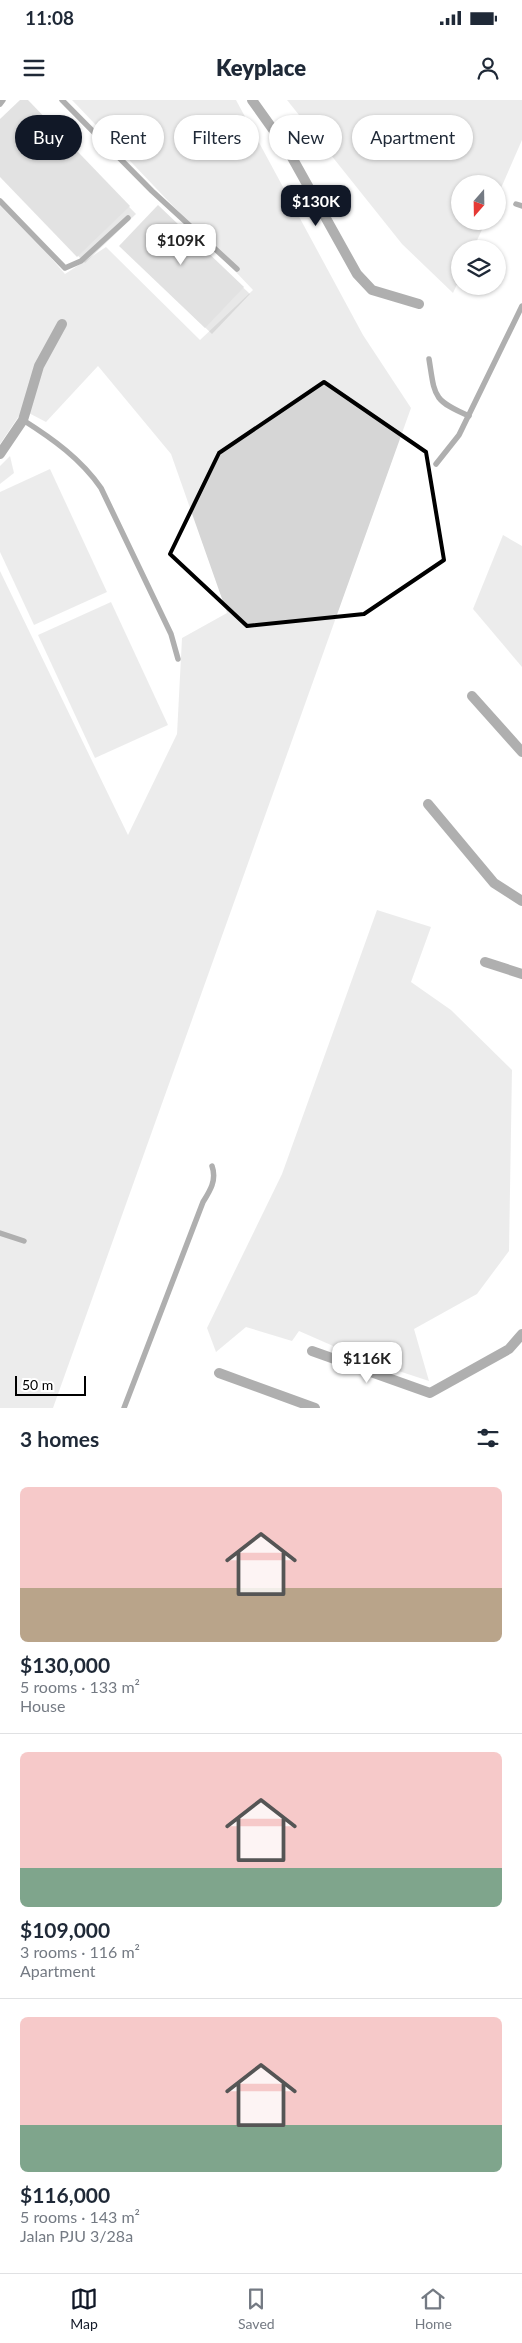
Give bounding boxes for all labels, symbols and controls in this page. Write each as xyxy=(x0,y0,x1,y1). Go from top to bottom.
text: 11:08 xyxy=(25,6,74,29)
icon: menu xyxy=(20,54,48,82)
text: Keyplace xyxy=(216,54,306,81)
icon: person xyxy=(474,54,502,82)
chip: Buy xyxy=(15,115,82,160)
chip: Rent xyxy=(92,115,164,160)
chip: Filters xyxy=(174,115,259,160)
chip: New xyxy=(269,115,342,160)
chip: Apartment xyxy=(352,115,473,160)
north arrow xyxy=(451,175,506,230)
map controls xyxy=(451,175,506,295)
pin: $130K xyxy=(281,184,351,227)
text: $130K xyxy=(292,191,340,210)
pin: $109K xyxy=(146,224,216,266)
text: $109K xyxy=(157,230,205,249)
button: layers xyxy=(451,240,506,295)
pin: $116K xyxy=(332,1342,402,1384)
text: $116K xyxy=(343,1348,391,1367)
scale bar xyxy=(15,1373,86,1396)
text: 50 m xyxy=(22,1376,53,1393)
icon: filters xyxy=(474,1424,502,1452)
text: 3 homes xyxy=(20,1426,99,1451)
icon: home xyxy=(216,1519,306,1609)
text: $130,000 xyxy=(20,1652,110,1677)
text: 5 rooms · 133 m² xyxy=(20,1677,140,1696)
text: House xyxy=(20,1696,65,1715)
icon: home xyxy=(216,1785,306,1875)
text: $109,000 xyxy=(20,1917,110,1942)
text: 3 rooms · 116 m² xyxy=(20,1942,140,1961)
text: Apartment xyxy=(20,1961,95,1980)
icon: home xyxy=(216,2050,306,2140)
text: $116,000 xyxy=(20,2182,110,2207)
text: 5 rooms · 143 m² xyxy=(20,2207,140,2226)
text: Jalan PJU 3/28a xyxy=(20,2226,133,2245)
tab: Map xyxy=(70,2285,98,2332)
tab: Saved xyxy=(238,2285,275,2332)
tab: Home xyxy=(415,2285,452,2332)

